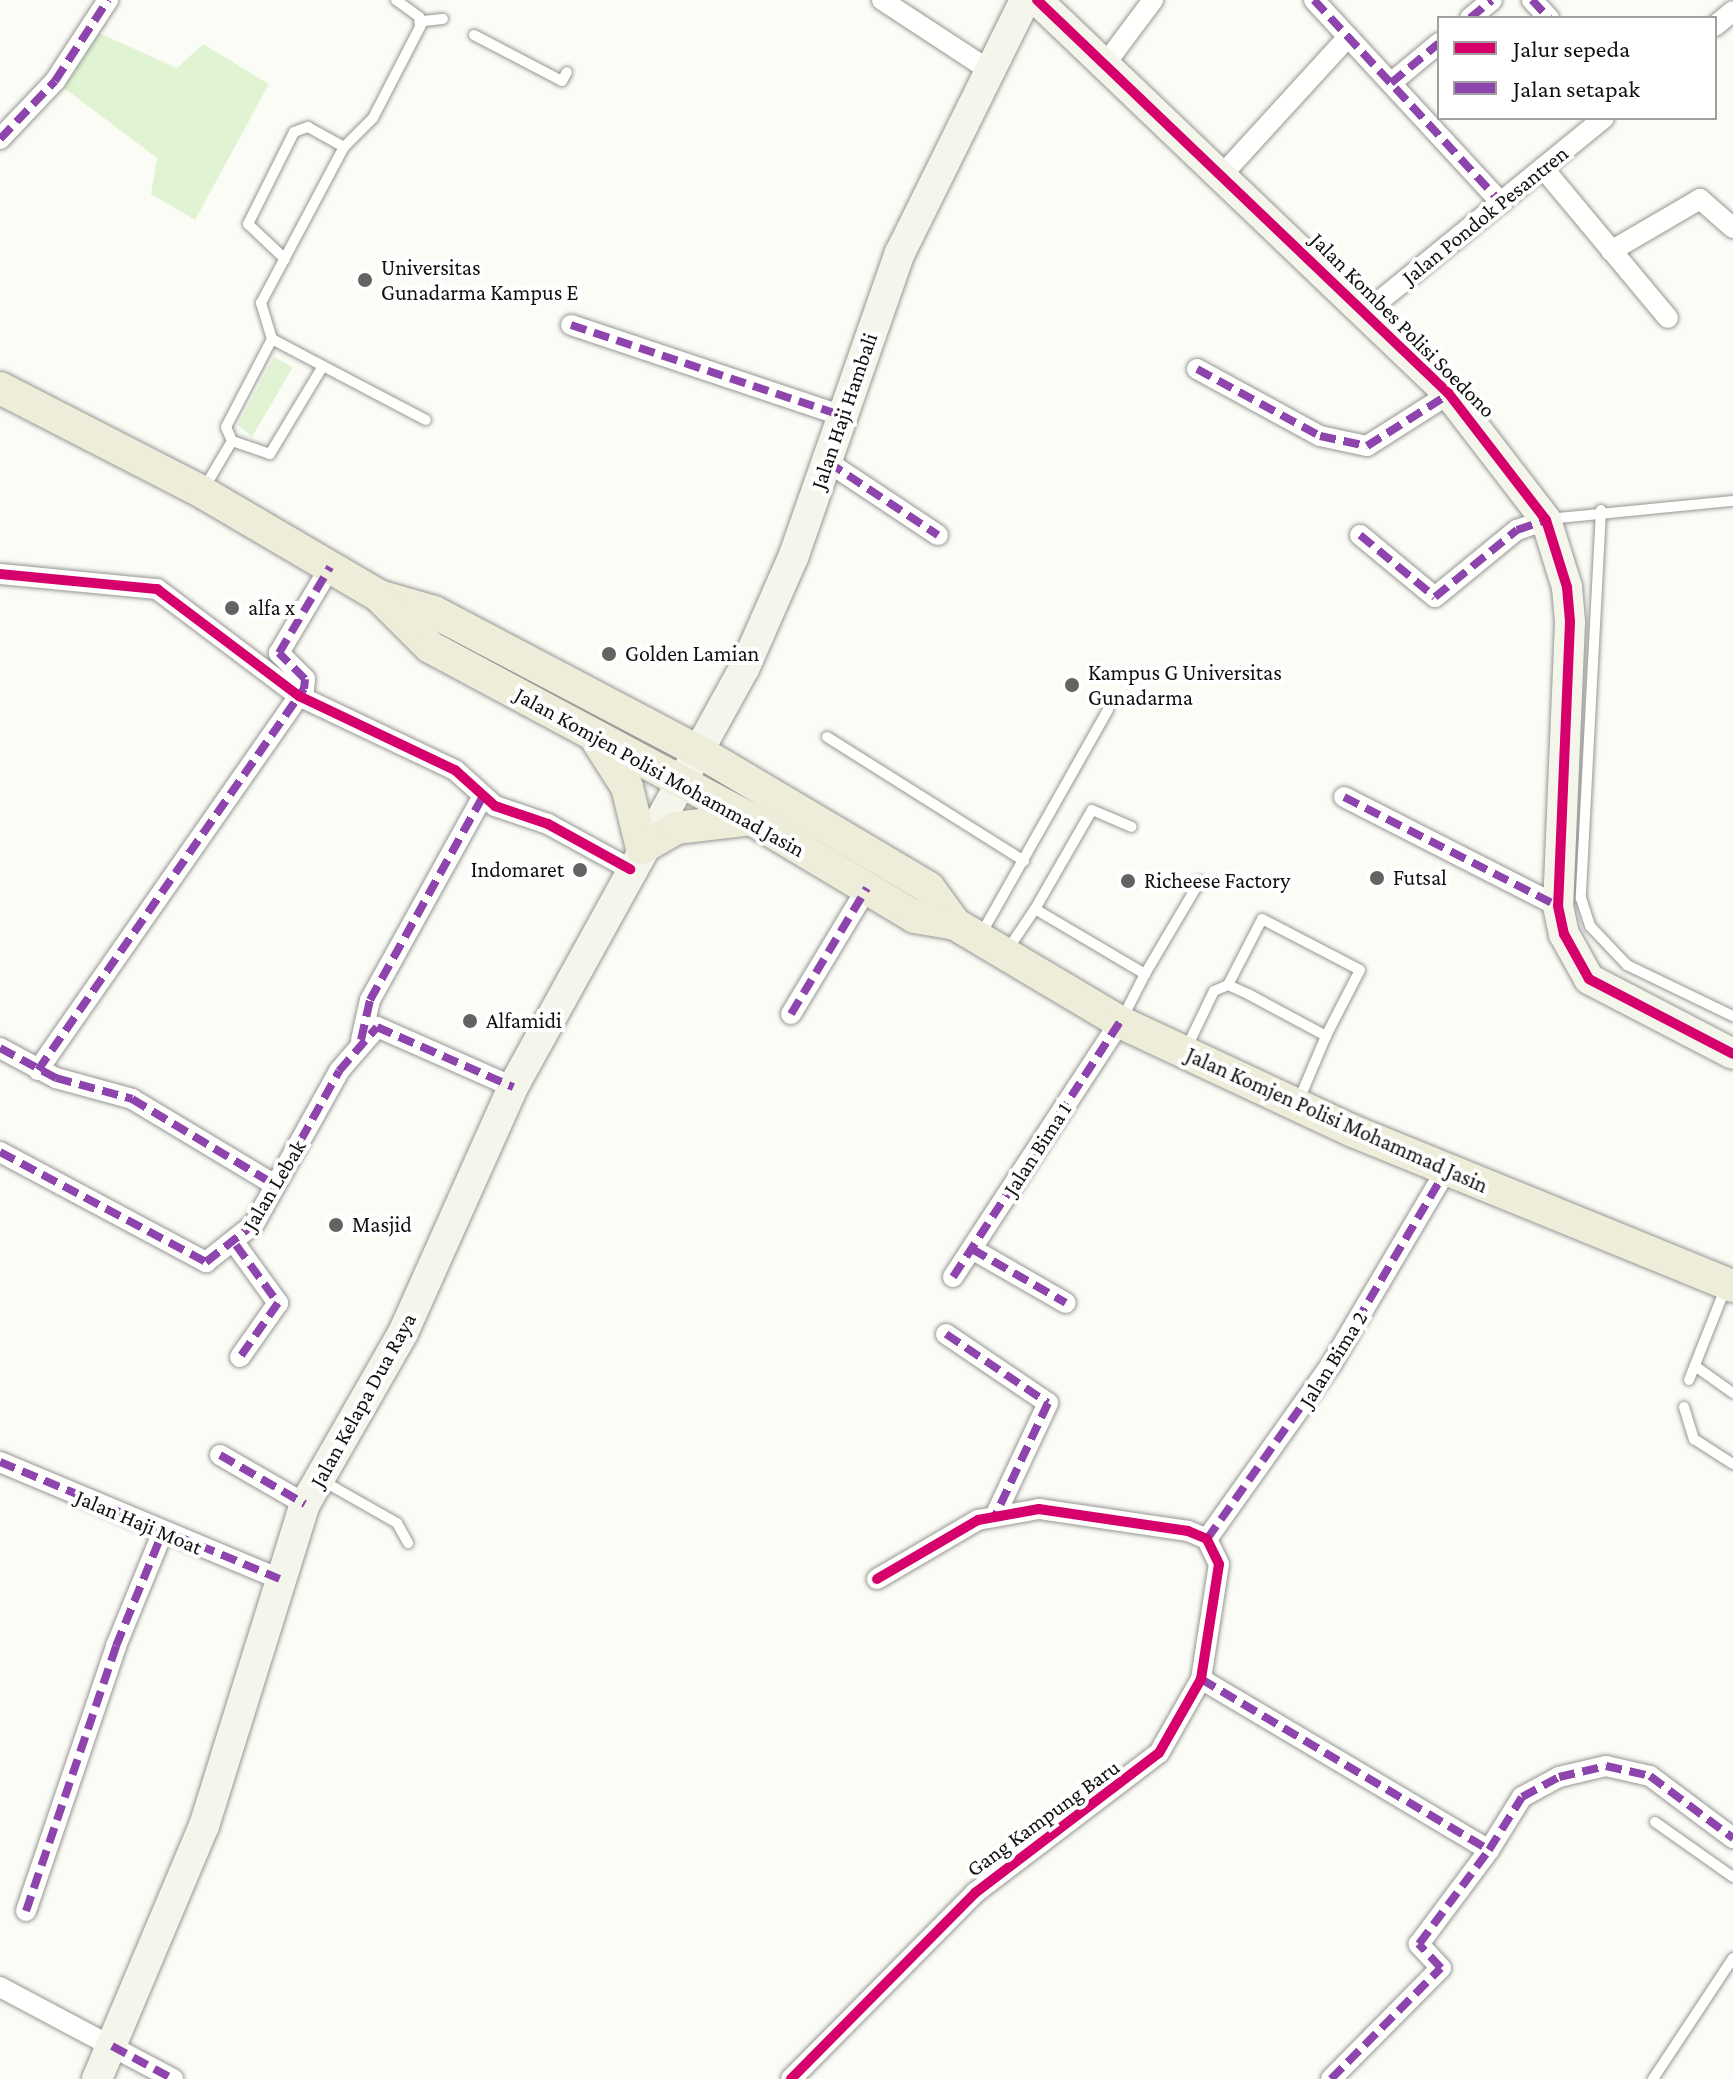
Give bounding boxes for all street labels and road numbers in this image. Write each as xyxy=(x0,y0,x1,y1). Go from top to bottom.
street label: Jalan Pondok Pesantren xyxy=(1397,140,1573,290)
street label: Jalan Kombes Polisi Soedono xyxy=(1305,227,1501,423)
street label: Jalan Haji Hambali xyxy=(805,329,883,493)
street label: Jalan Komjen Polisi Mohammad Jasin xyxy=(510,681,810,863)
street label: Jalan Komjen Polisi Mohammad Jasin xyxy=(1182,1041,1492,1199)
street label: Jalan Bima 1 xyxy=(997,1097,1077,1201)
street label: Jalan Lebak xyxy=(237,1135,311,1235)
street label: Jalan Bima 2 xyxy=(1293,1306,1373,1412)
street label: Jalan Kelapa Dua Raya xyxy=(304,1308,422,1492)
street label: Jalan Haji Moat xyxy=(72,1483,206,1561)
street label: Gang Kampung Baru xyxy=(961,1754,1125,1882)

